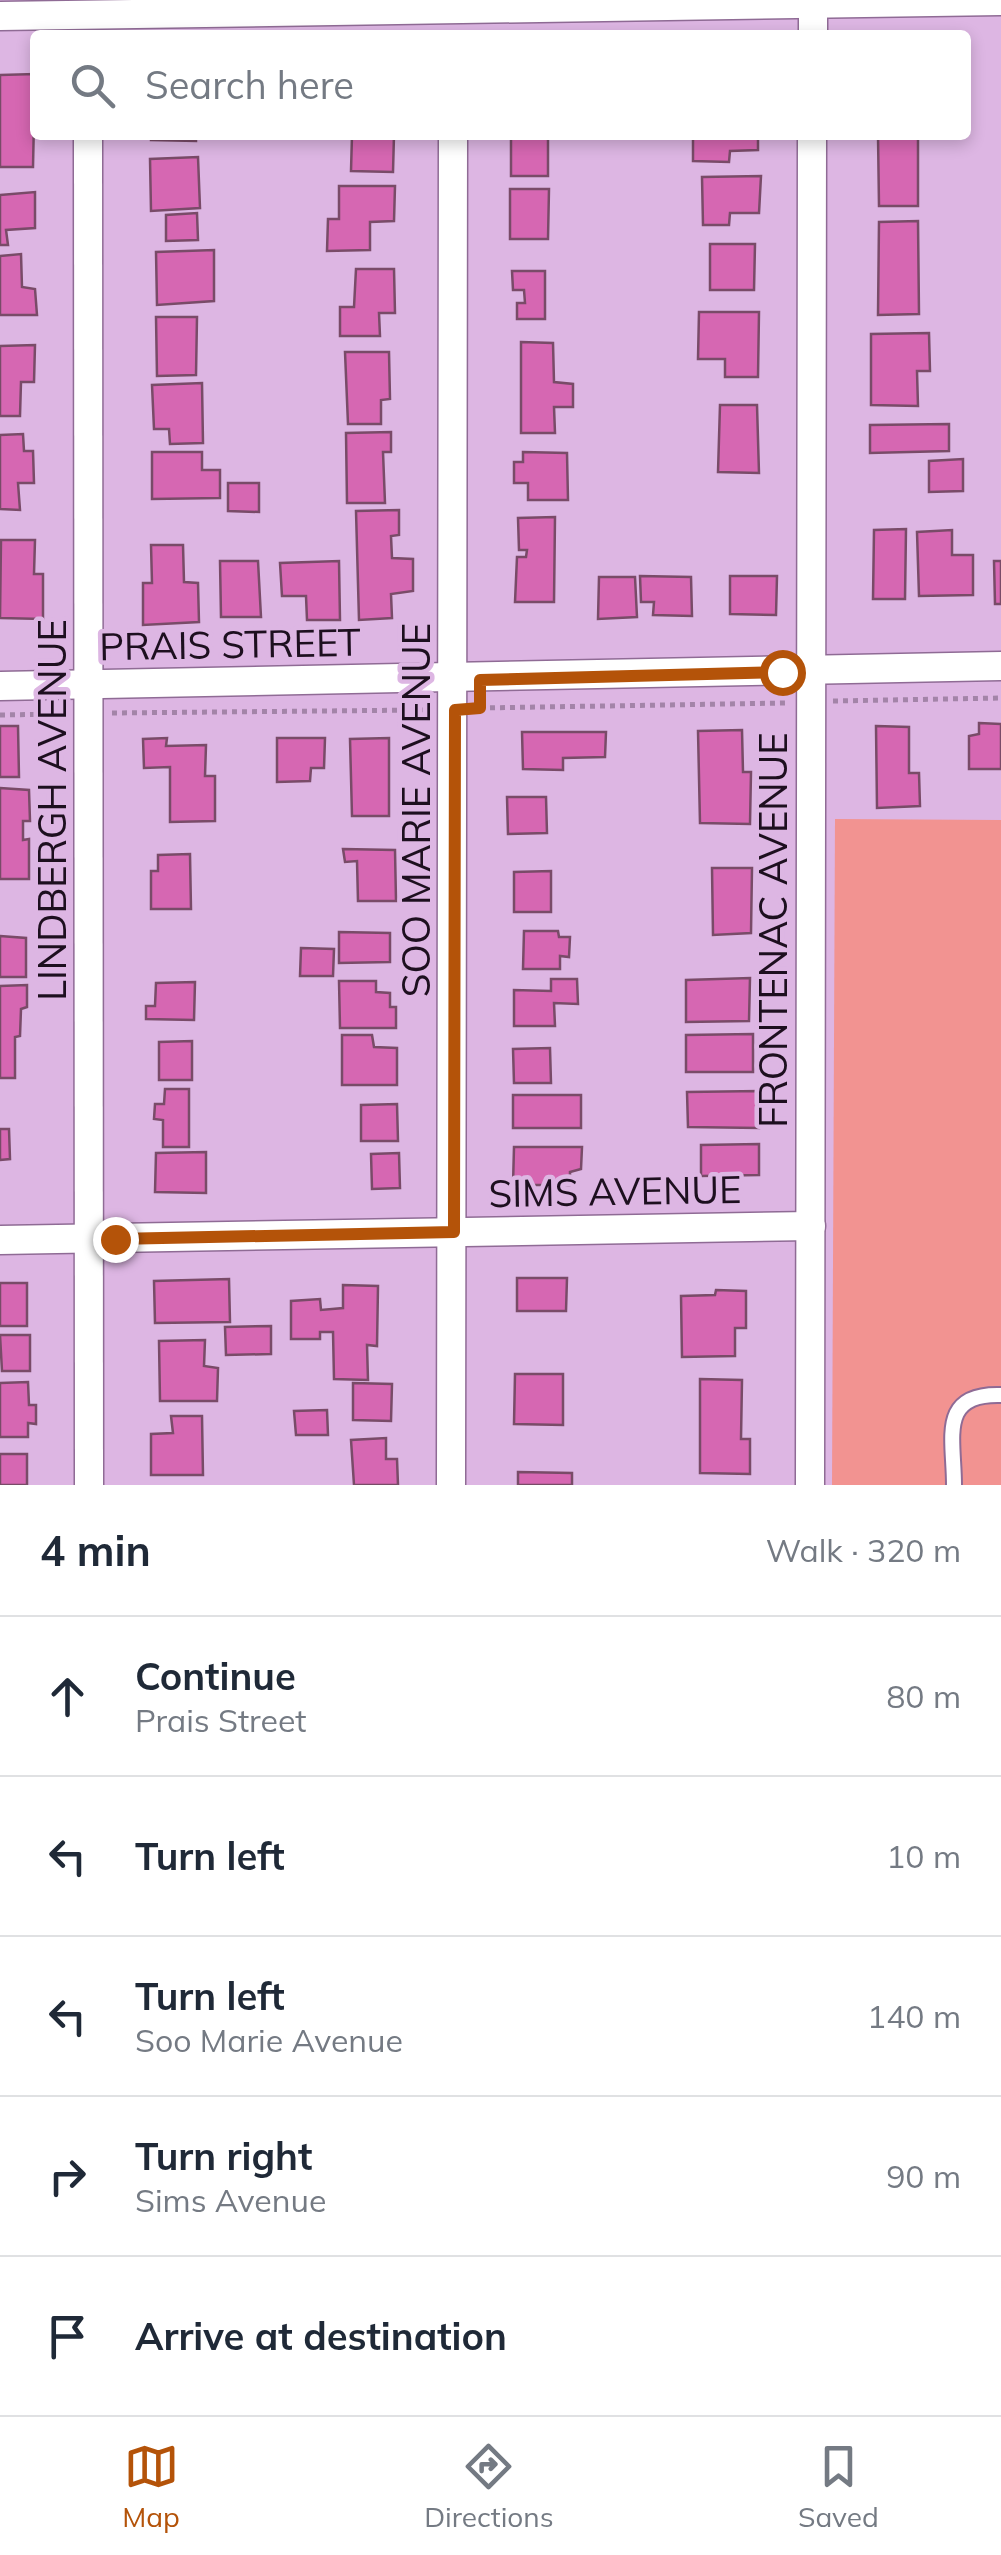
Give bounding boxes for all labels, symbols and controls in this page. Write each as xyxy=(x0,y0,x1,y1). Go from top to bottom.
search box xyxy=(30,30,971,140)
icon: search xyxy=(65,58,120,113)
text: Search here xyxy=(145,61,354,109)
street label: PRAIS STREET xyxy=(99,618,361,670)
street label: LINDBERGH AVENUE xyxy=(28,619,76,1001)
street label: SOO MARIE AVENUE xyxy=(392,623,440,997)
route start xyxy=(760,650,806,696)
street label: FRONTENAC AVENUE xyxy=(749,732,797,1128)
street label: SIMS AVENUE xyxy=(488,1165,742,1217)
route end xyxy=(93,1217,139,1263)
text: 4 min xyxy=(40,1524,151,1577)
text: Walk · 320 m xyxy=(766,1530,961,1570)
text: Continue xyxy=(135,1652,296,1700)
icon: ahead xyxy=(40,1669,95,1724)
text: 80 m xyxy=(886,1676,961,1716)
text: Prais Street xyxy=(135,1700,307,1740)
icon: left xyxy=(40,1829,95,1884)
text: Turn left xyxy=(135,1832,285,1880)
text: 10 m xyxy=(886,1836,961,1876)
text: Turn left xyxy=(135,1972,285,2020)
icon: left xyxy=(40,1989,95,2044)
text: 140 m xyxy=(867,1996,961,2036)
text: Soo Marie Avenue xyxy=(135,2020,403,2060)
text: Turn right xyxy=(135,2132,312,2180)
icon: right xyxy=(40,2149,95,2204)
text: 90 m xyxy=(886,2156,961,2196)
text: Sims Avenue xyxy=(135,2180,326,2220)
icon: arrive xyxy=(40,2309,95,2364)
text: Arrive at destination xyxy=(135,2312,507,2360)
tab: Map xyxy=(122,2439,180,2534)
tab: Directions xyxy=(424,2439,554,2534)
tab: Saved xyxy=(798,2439,879,2534)

